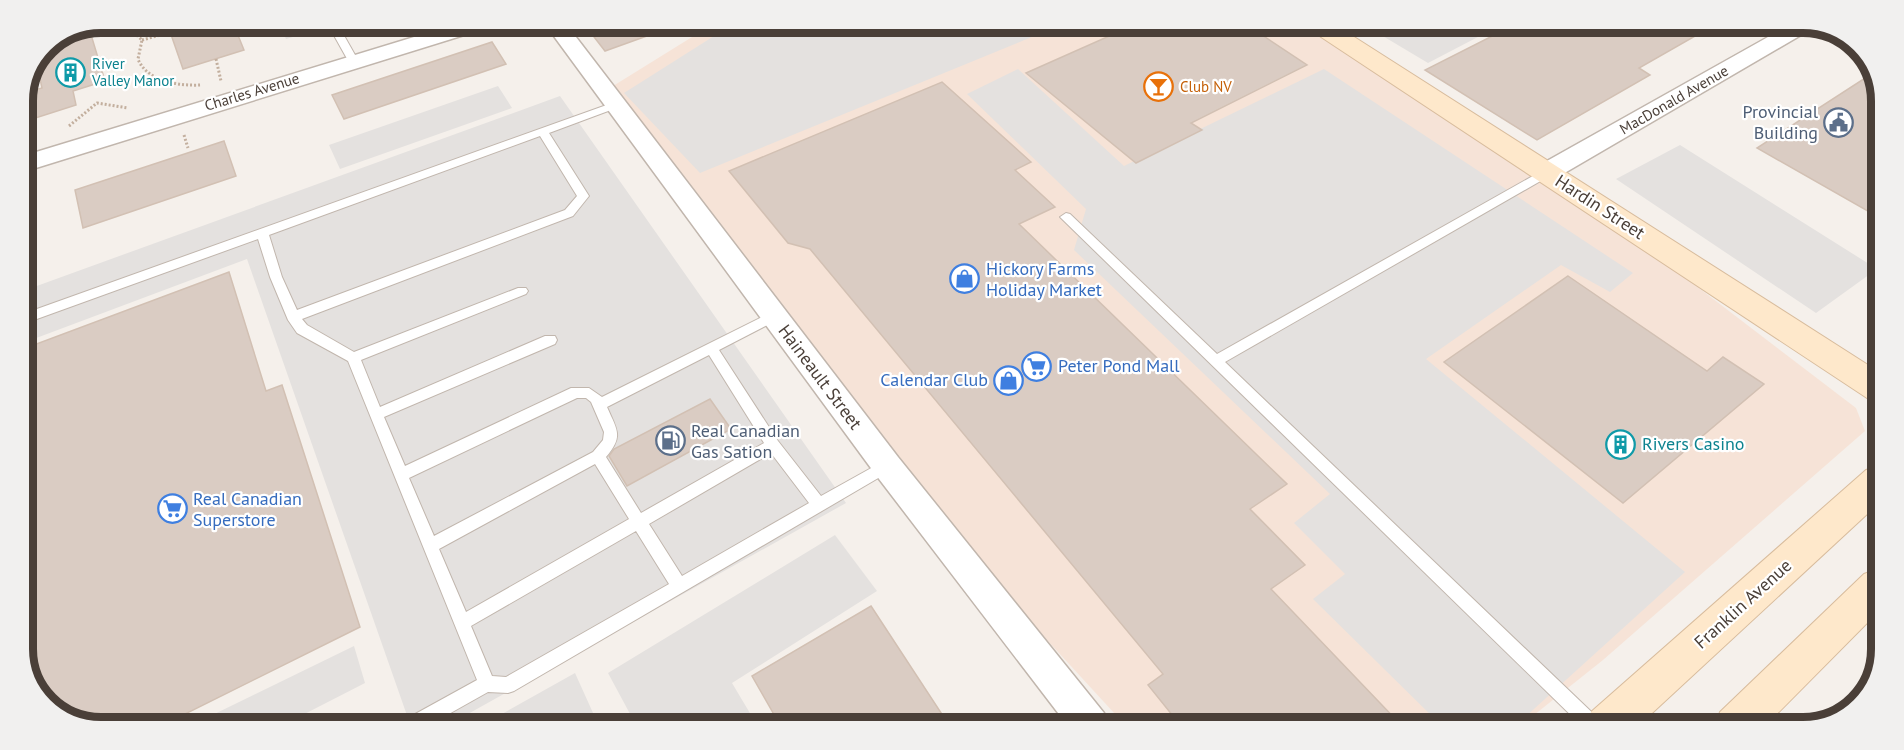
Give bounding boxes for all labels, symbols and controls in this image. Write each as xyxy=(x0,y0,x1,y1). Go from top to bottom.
place label: River Valley Manor xyxy=(91,54,174,90)
building icon: River Valley Manor xyxy=(55,57,87,89)
street label: MacDonald Avenue xyxy=(1616,61,1731,138)
street label: Charles Avenue xyxy=(202,68,301,115)
bar icon: Club NV xyxy=(1143,71,1175,103)
place label: Club NV xyxy=(1180,77,1232,96)
place label: Provincial Building xyxy=(1743,100,1819,144)
public building icon: Provincial Building xyxy=(1823,106,1855,138)
street label: Hardin Street xyxy=(1551,169,1649,244)
place label: Hickory Farms Holiday Market xyxy=(986,257,1102,301)
shop icon: Hickory Farms Holiday Market xyxy=(949,263,981,295)
street label: Haineault Street xyxy=(773,320,867,434)
supermarket icon: Peter Pond Mall xyxy=(1021,350,1053,382)
place label: Peter Pond Mall xyxy=(1058,354,1180,377)
shop icon: Calendar Club xyxy=(993,364,1025,396)
place label: Calendar Club xyxy=(880,368,988,391)
place label: Real Canadian Gas Sation xyxy=(691,419,800,463)
fuel station icon: Real Canadian Gas Sation xyxy=(654,425,686,457)
building icon: Rivers Casino xyxy=(1605,428,1637,460)
place label: Rivers Casino xyxy=(1642,432,1744,455)
place label: Real Canadian Superstore xyxy=(193,487,302,531)
supermarket icon: Real Canadian Superstore xyxy=(156,493,188,525)
street label: Franklin Avenue xyxy=(1689,554,1796,653)

